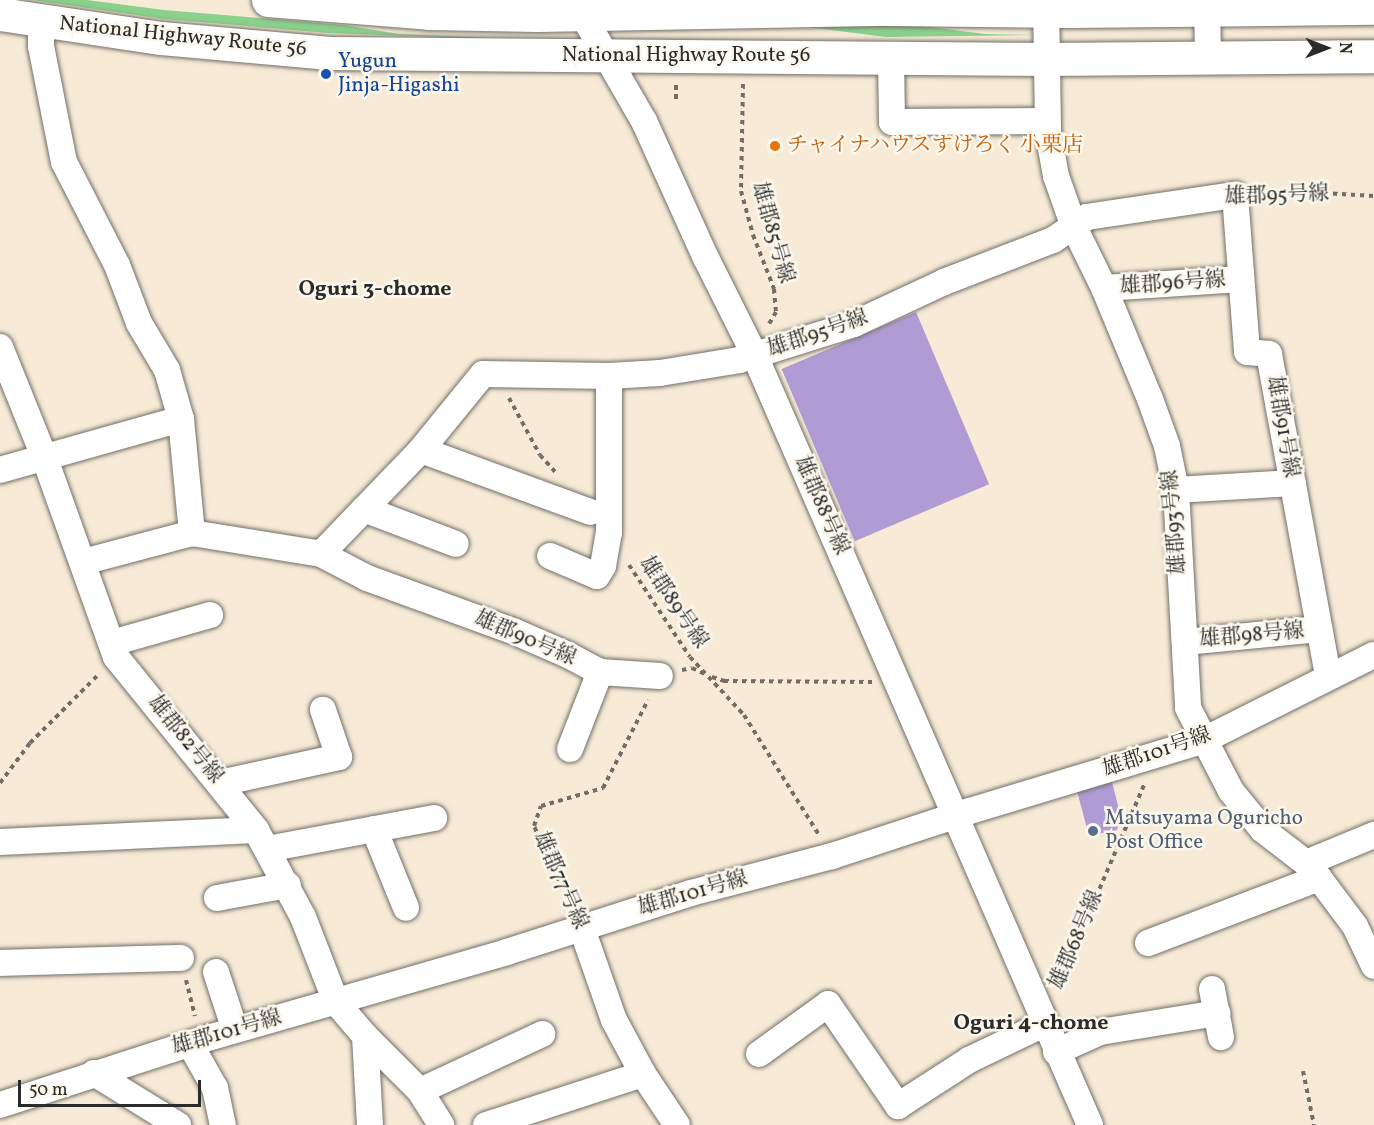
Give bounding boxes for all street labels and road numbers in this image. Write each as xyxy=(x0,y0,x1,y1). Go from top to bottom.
street label: National Highway Route 56 xyxy=(58,11,308,63)
street label: National Highway Route 56 xyxy=(561,43,811,69)
street label: 雄郡85号線 xyxy=(745,179,799,287)
street label: 雄郡95号線 xyxy=(1224,182,1330,210)
street label: 雄郡96号線 xyxy=(1119,268,1227,300)
street label: 雄郡95号線 xyxy=(764,305,872,363)
street label: 雄郡91号線 xyxy=(1261,374,1303,480)
street label: 雄郡88号線 xyxy=(788,453,854,559)
street label: 雄郡93号線 xyxy=(1158,468,1192,576)
street label: 雄郡89号線 xyxy=(633,552,713,654)
street label: 雄郡90号線 xyxy=(470,606,580,672)
street label: 雄郡98号線 xyxy=(1198,619,1306,653)
street label: 雄郡82号線 xyxy=(142,691,228,789)
street label: 雄郡101号線 xyxy=(1100,723,1214,783)
street label: 雄郡77号線 xyxy=(527,828,593,934)
street label: 雄郡101号線 xyxy=(635,866,751,922)
street label: 雄郡68号線 xyxy=(1045,887,1109,993)
street label: 雄郡101号線 xyxy=(169,1005,285,1061)

